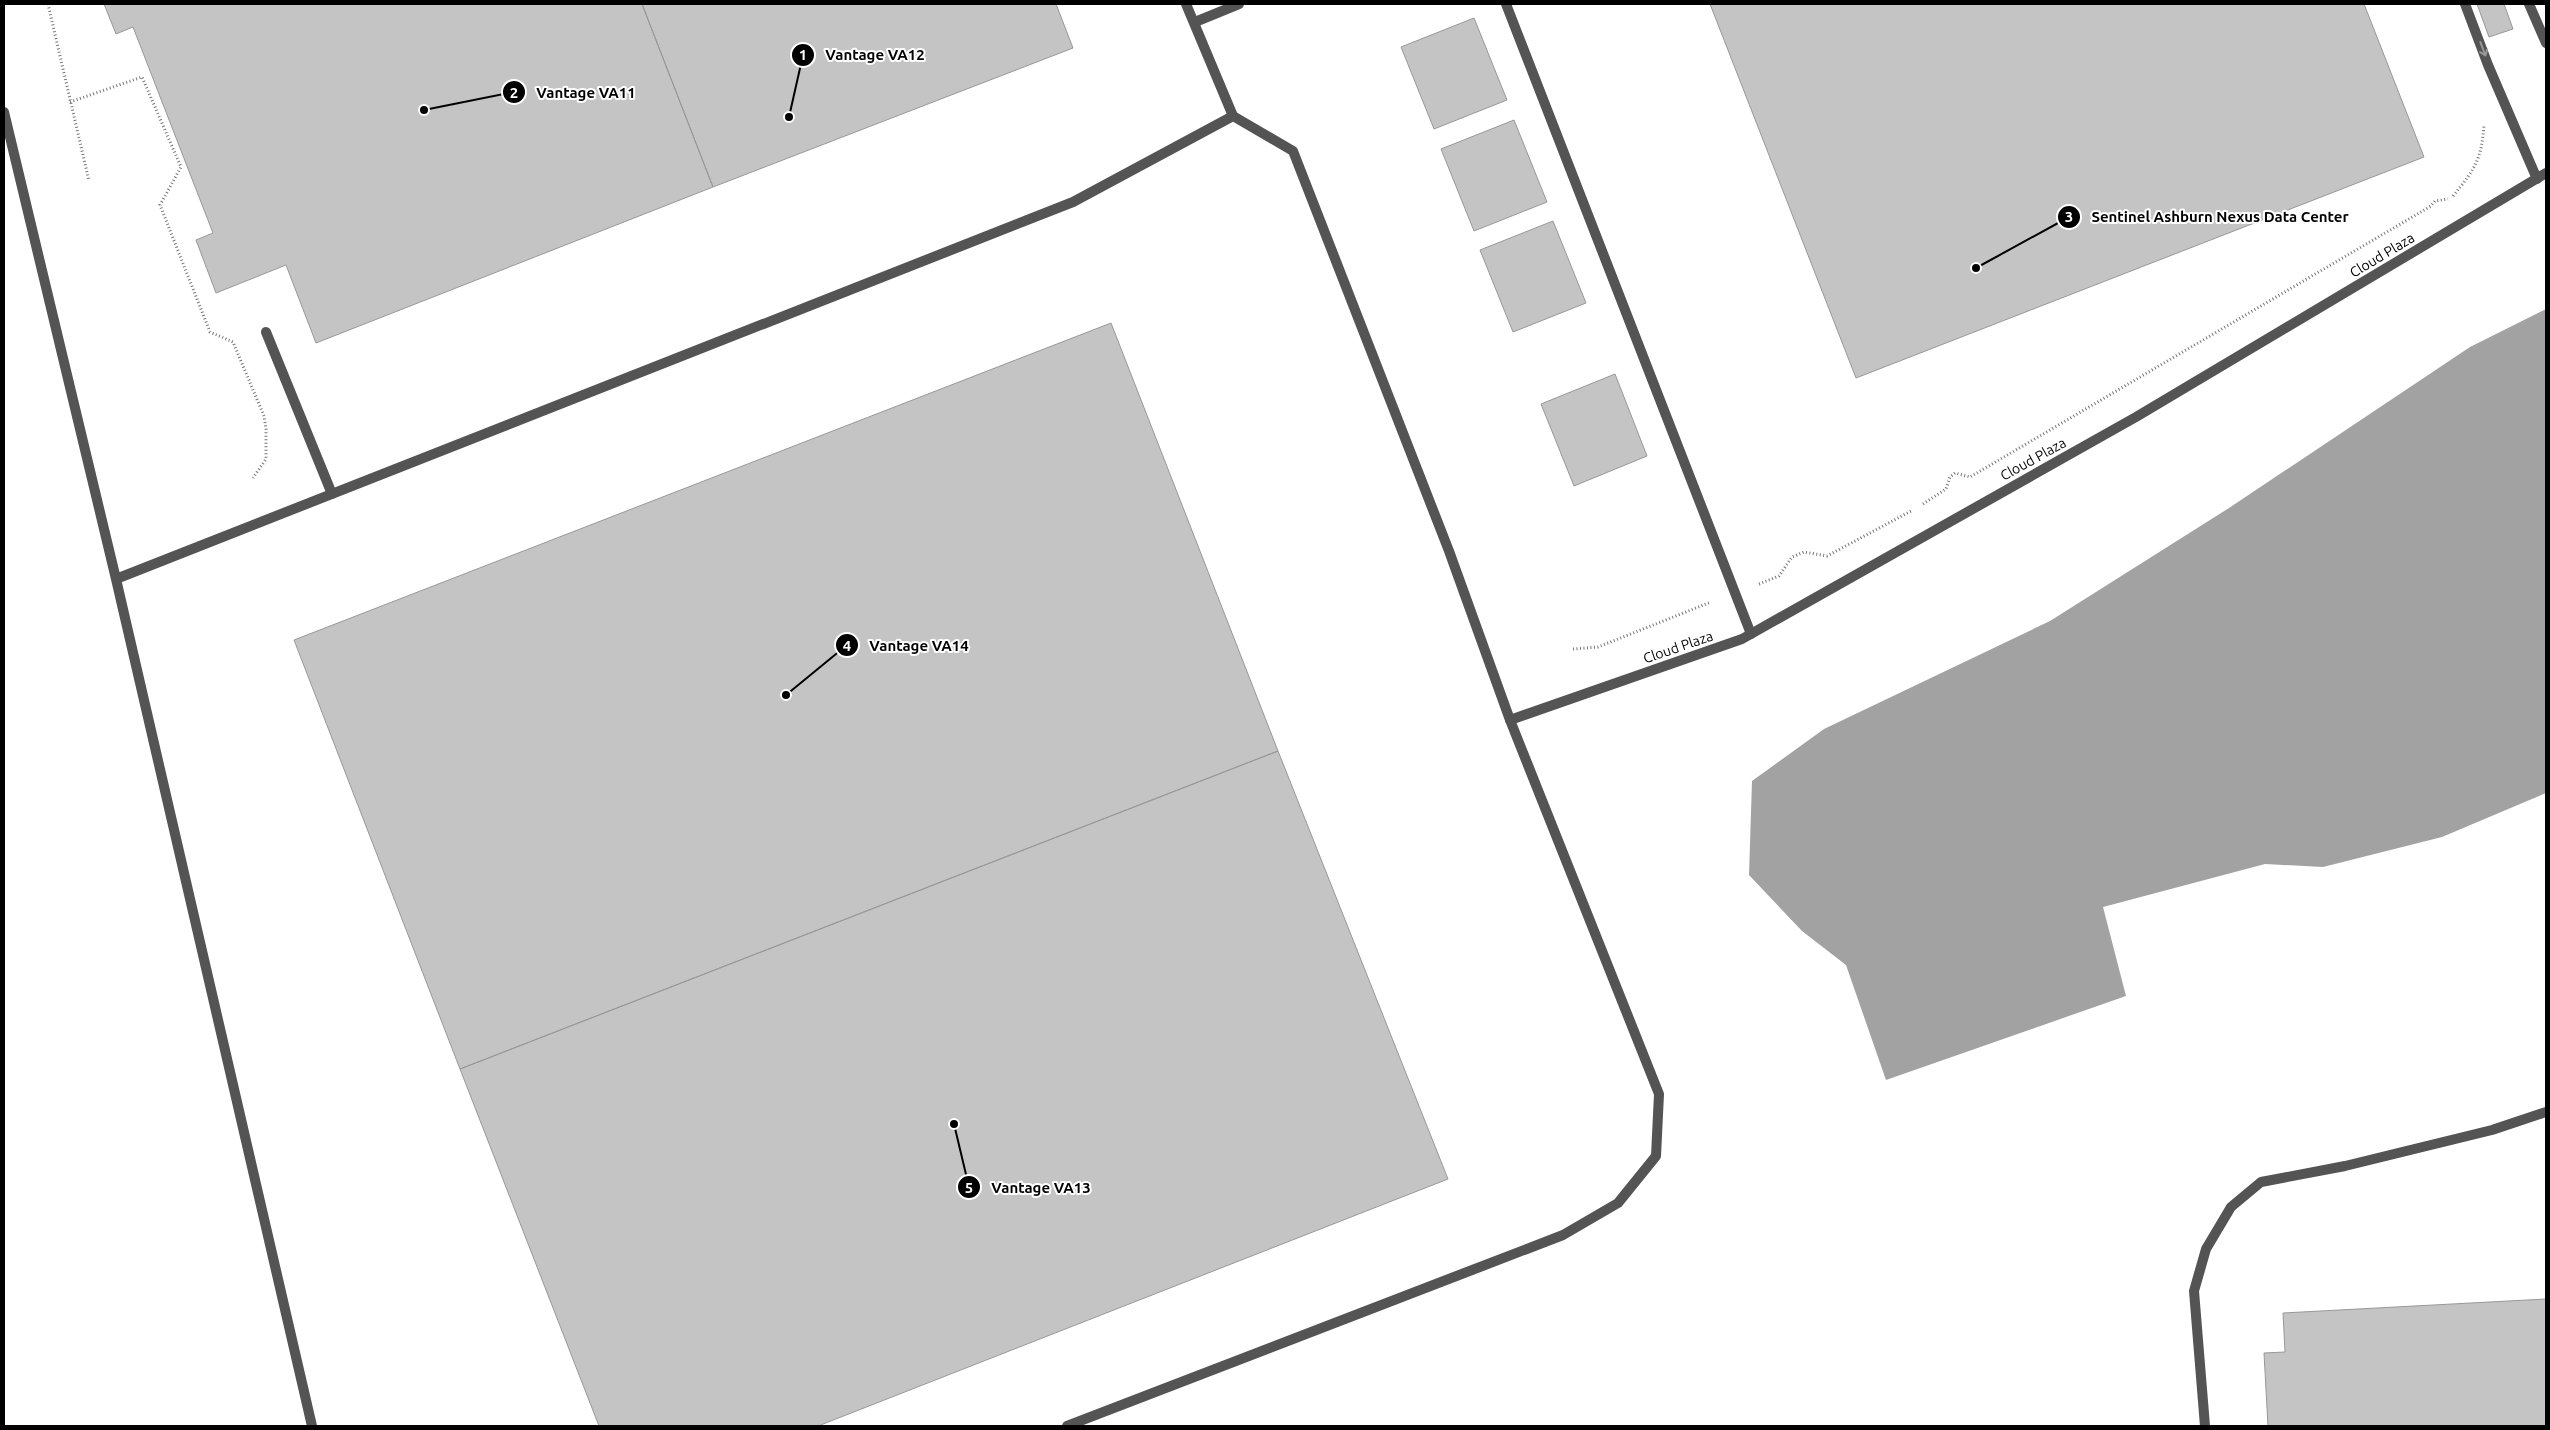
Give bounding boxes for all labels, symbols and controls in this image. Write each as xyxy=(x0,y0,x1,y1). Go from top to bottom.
callout: Vantage VA12 xyxy=(790,40,934,70)
one-way arrow xyxy=(2479,42,2488,57)
text: 1 xyxy=(799,46,807,63)
text: Vantage VA12 xyxy=(825,46,925,63)
callout: Vantage VA11 xyxy=(501,77,646,107)
text: 2 xyxy=(510,84,518,101)
text: Vantage VA11 xyxy=(536,84,636,101)
callout: Sentinel Ashburn Nexus Data Center xyxy=(2056,202,2358,232)
text: 3 xyxy=(2065,208,2073,225)
text: Sentinel Ashburn Nexus Data Center xyxy=(2091,208,2349,225)
street label: Cloud Plaza xyxy=(2347,229,2417,281)
street label: Cloud Plaza xyxy=(1997,434,2069,484)
street label: Cloud Plaza xyxy=(1641,628,1715,666)
callout: Vantage VA14 xyxy=(834,630,978,660)
text: 4 xyxy=(843,637,851,654)
text: Vantage VA14 xyxy=(869,637,969,654)
callout: Vantage VA13 xyxy=(956,1172,1101,1202)
text: 5 xyxy=(965,1179,973,1196)
text: Vantage VA13 xyxy=(991,1179,1091,1196)

